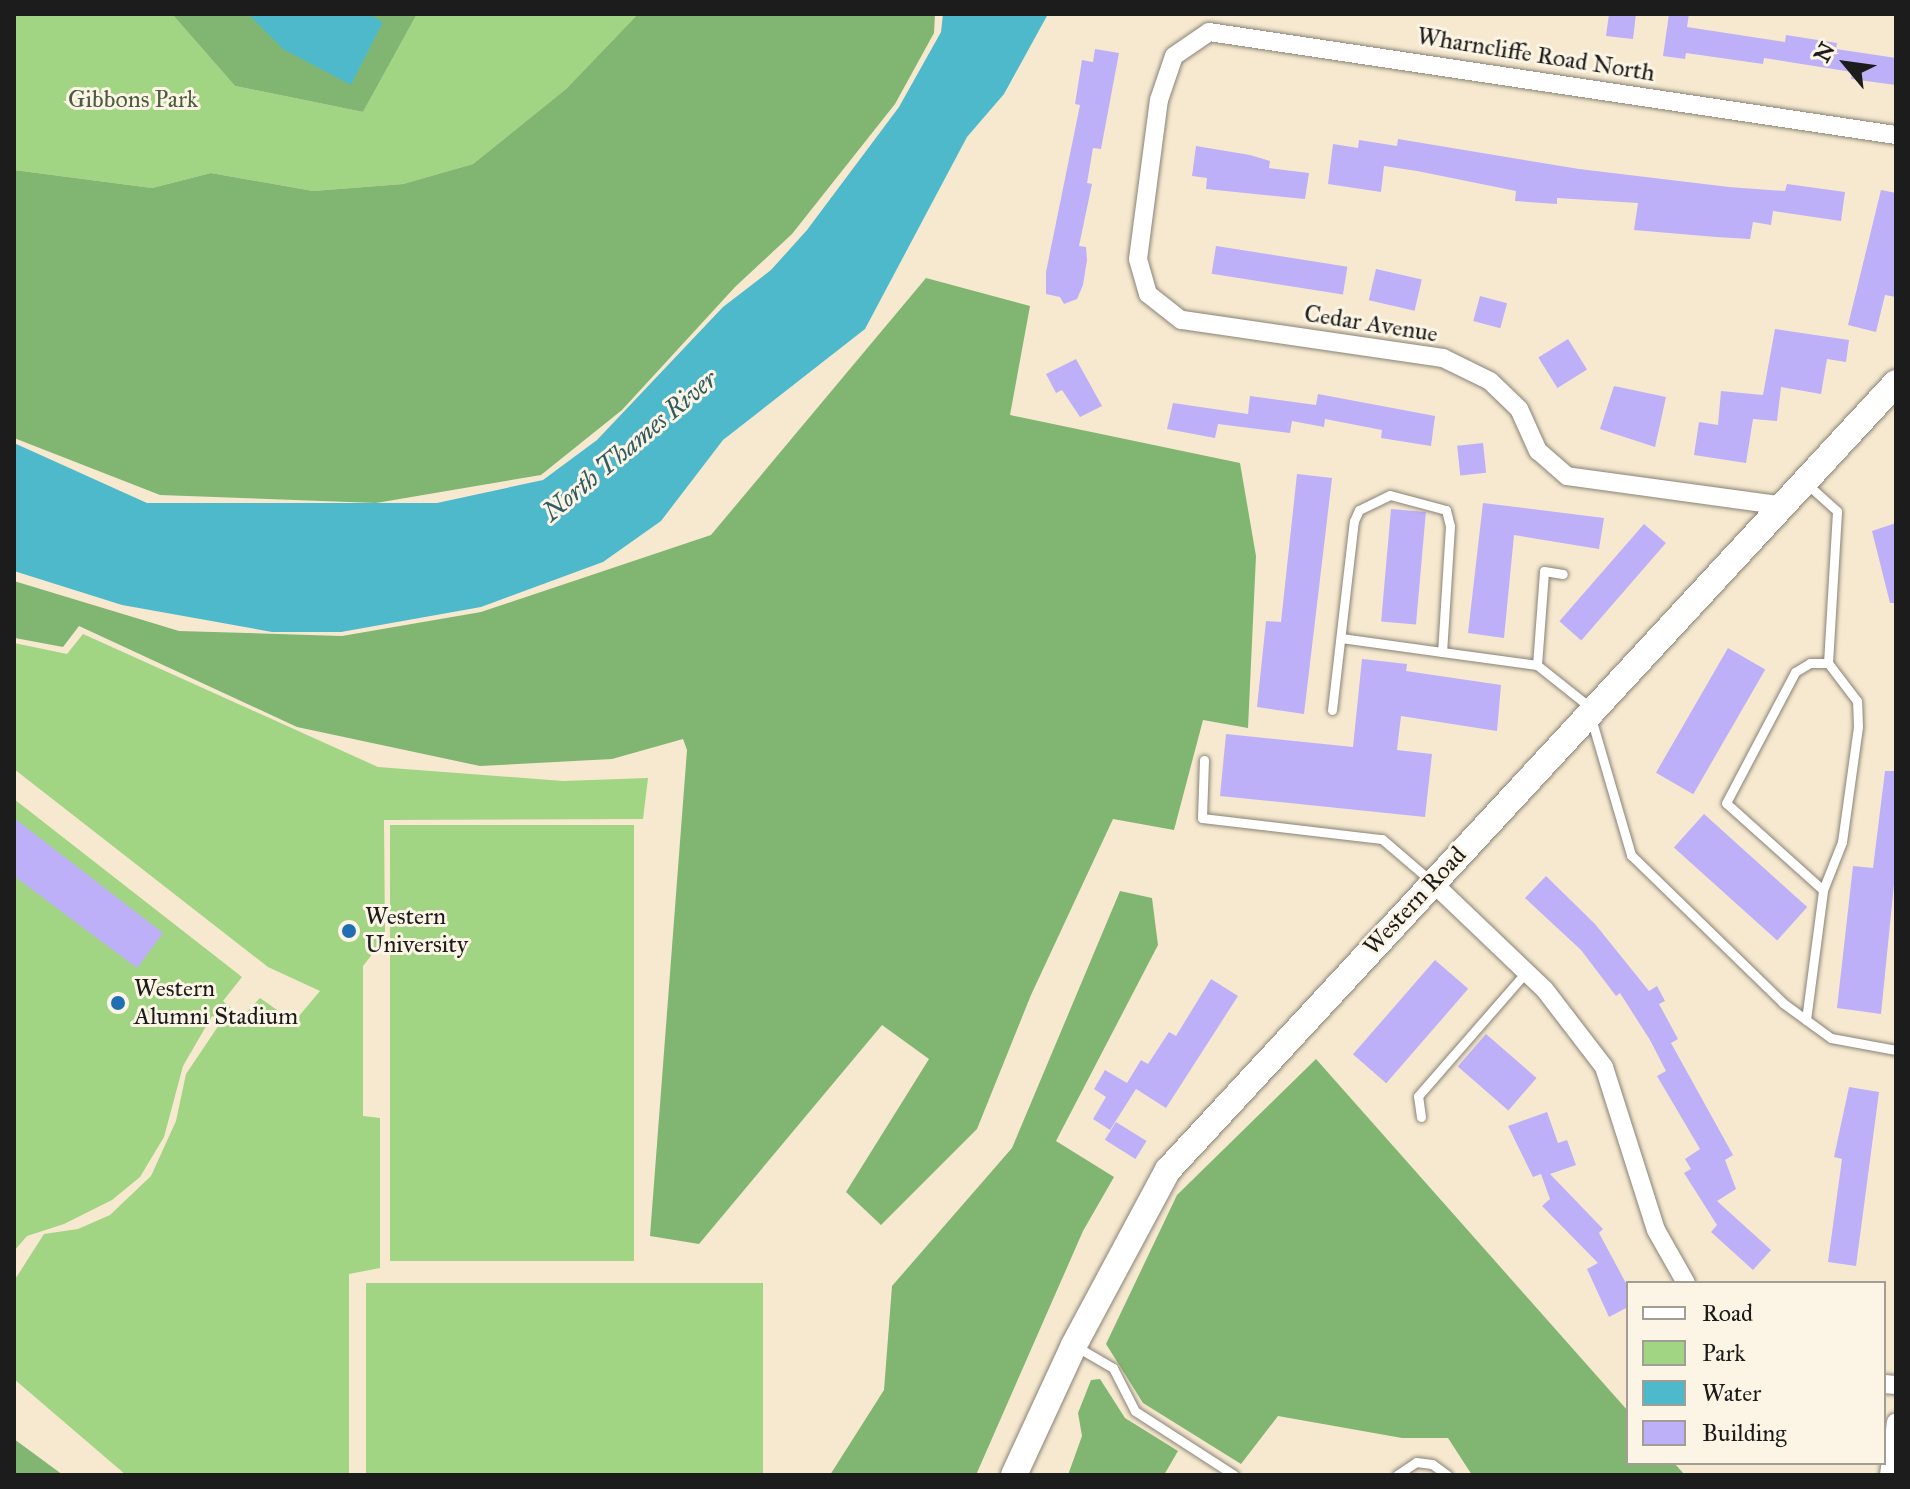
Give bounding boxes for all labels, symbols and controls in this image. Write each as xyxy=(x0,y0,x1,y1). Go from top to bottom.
street label: Wharncliffe Road North xyxy=(1415,22,1657,88)
north arrow xyxy=(1806,24,1886,104)
text: N xyxy=(1808,37,1841,67)
park label: Gibbons Park xyxy=(68,86,198,114)
street label: Cedar Avenue xyxy=(1302,299,1440,349)
water label: North Thames River xyxy=(536,364,724,528)
street label: Western Road xyxy=(1358,841,1472,961)
place label: Western University xyxy=(365,903,468,959)
marker: Western University xyxy=(340,922,358,940)
place label: Western Alumni Stadium xyxy=(134,975,298,1031)
marker: Western Alumni Stadium xyxy=(109,994,127,1012)
legend xyxy=(1626,1281,1886,1465)
text: Road xyxy=(1702,1298,1753,1328)
text: Park xyxy=(1702,1338,1745,1368)
text: Water xyxy=(1702,1378,1761,1408)
text: Building xyxy=(1702,1418,1787,1448)

